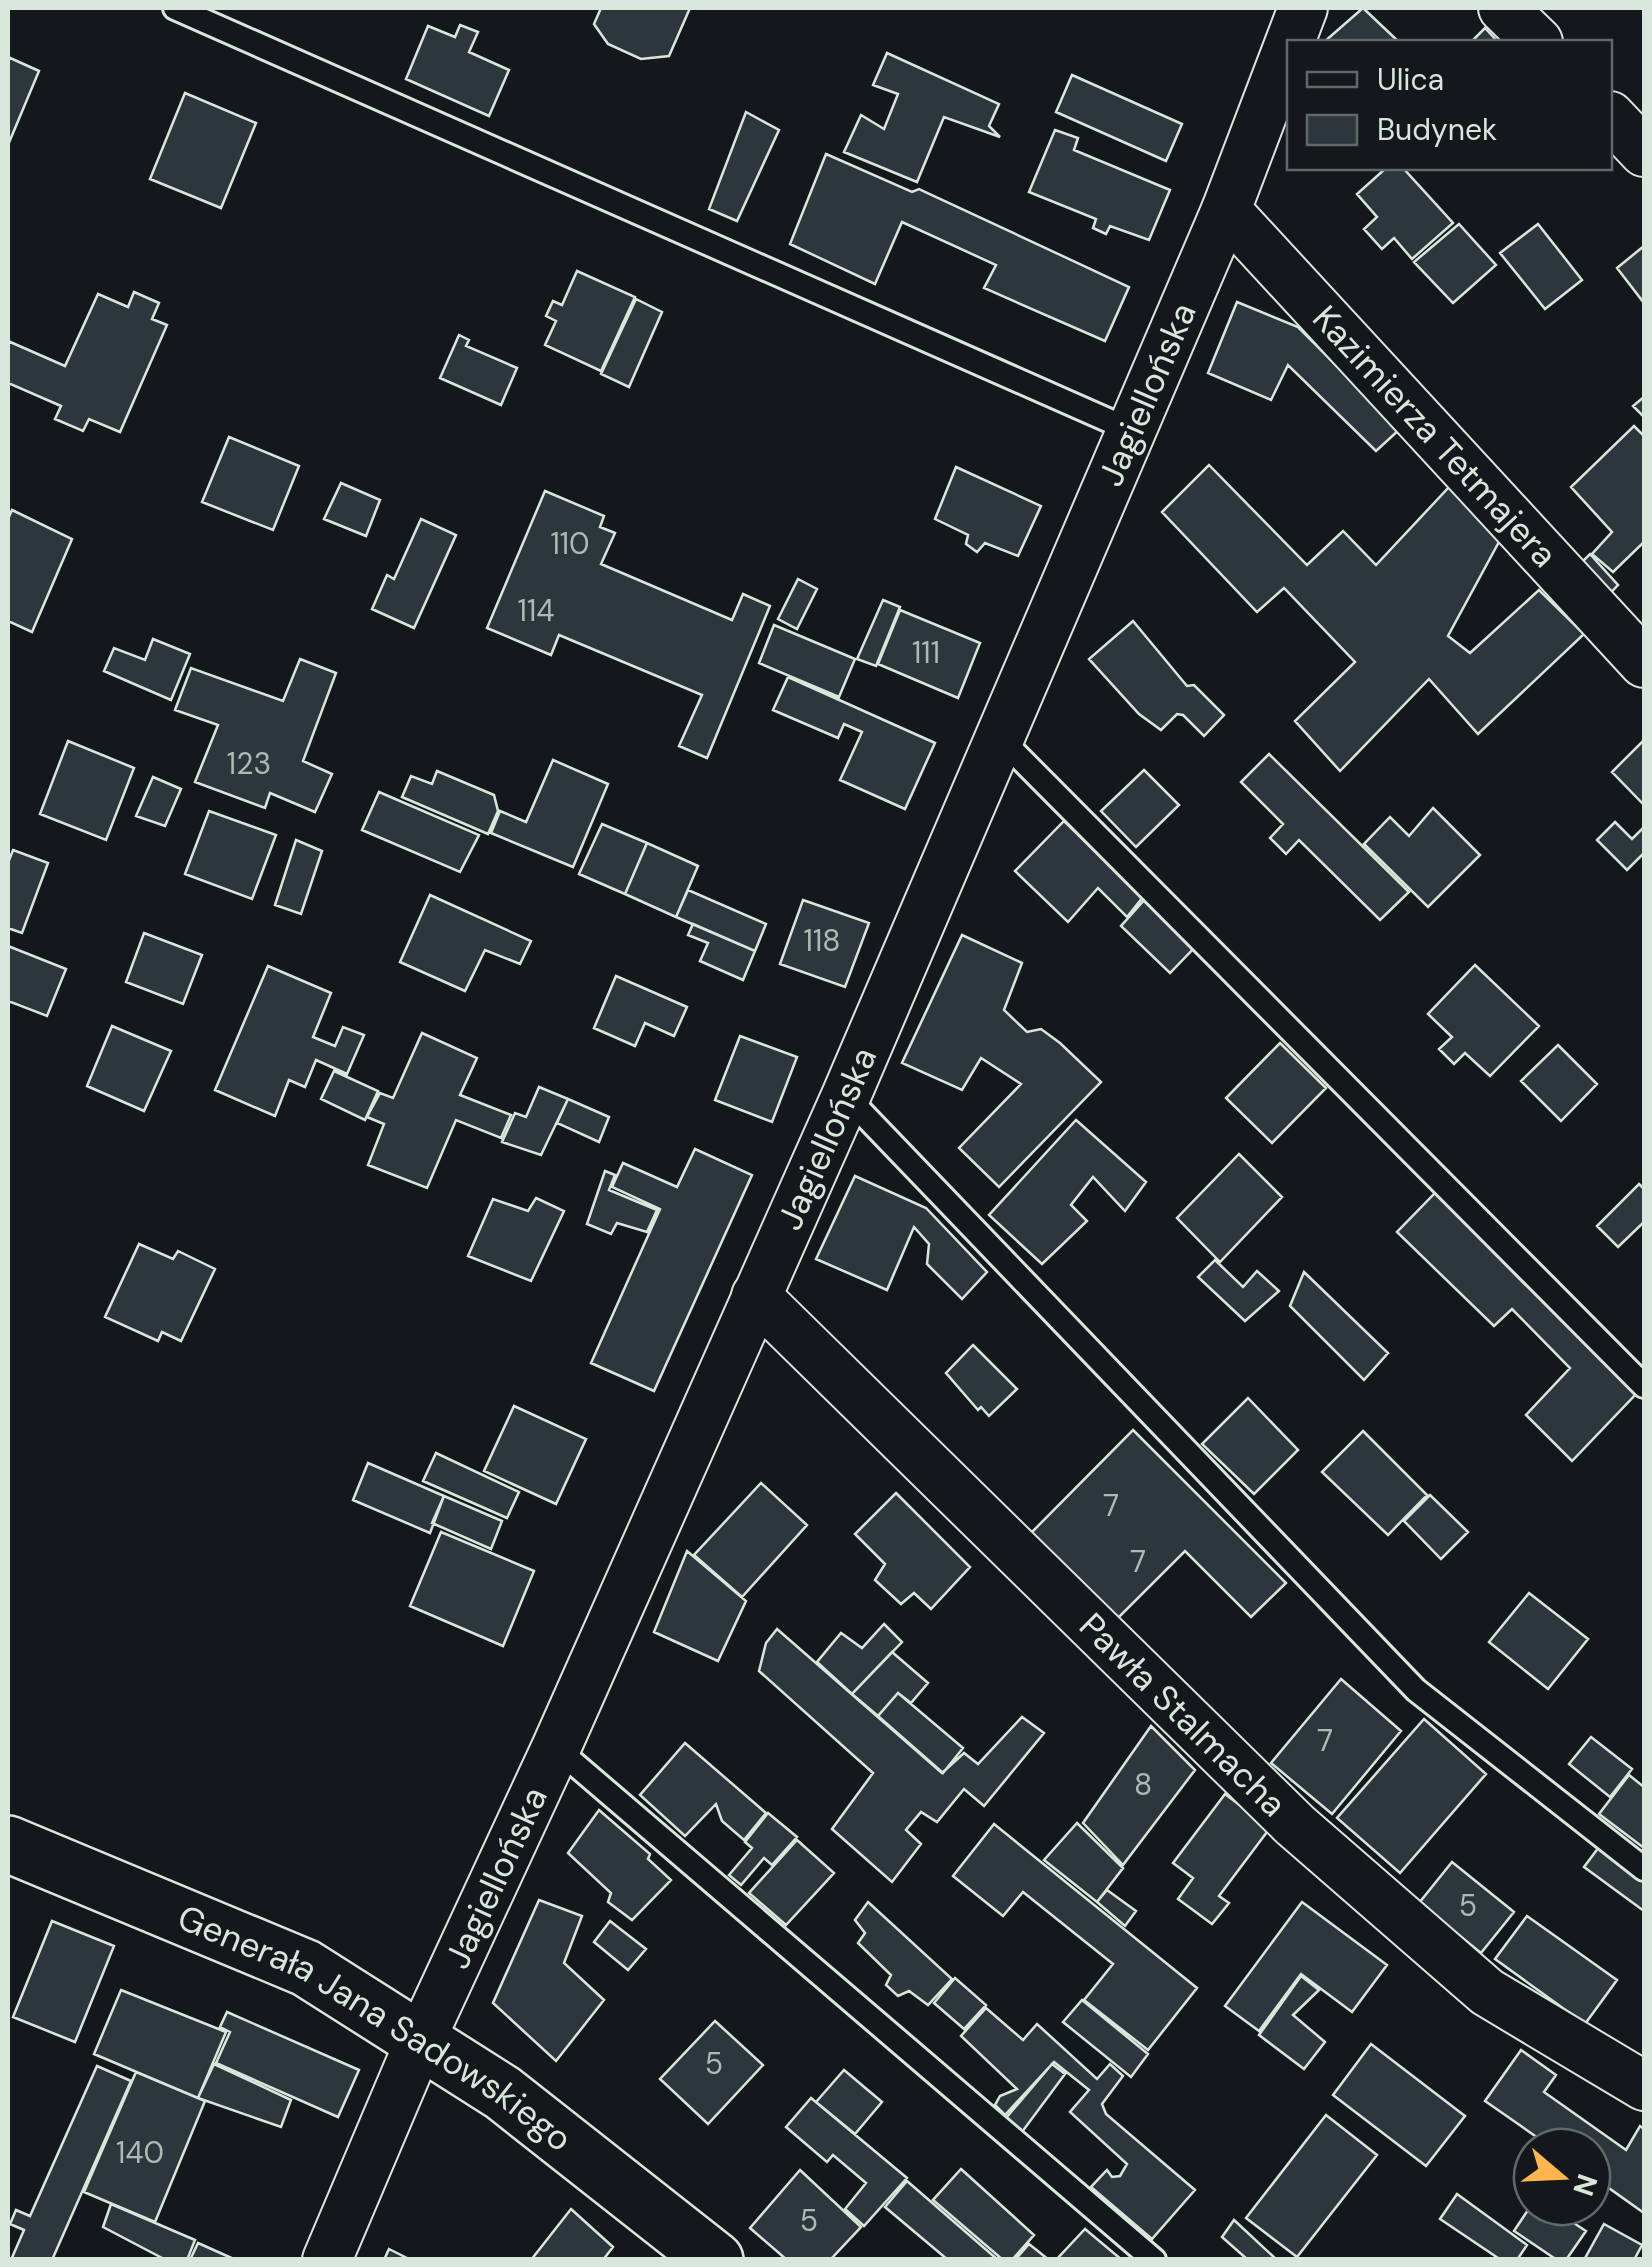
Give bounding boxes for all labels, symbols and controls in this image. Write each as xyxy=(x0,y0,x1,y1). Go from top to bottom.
legend xyxy=(1287,40,1612,170)
text: Ulica xyxy=(1377,60,1444,99)
text: Budynek xyxy=(1377,110,1497,149)
street label: Jagiellońska xyxy=(1087,296,1207,493)
street label: Kazimierza Tetmajera xyxy=(1303,296,1567,577)
house number: 110 xyxy=(550,524,590,563)
house number: 114 xyxy=(518,591,554,630)
house number: 111 xyxy=(912,633,940,672)
house number: 123 xyxy=(227,744,271,783)
house number: 118 xyxy=(804,921,840,960)
street label: Jagiellońska xyxy=(766,1040,887,1237)
house number: 7 xyxy=(1103,1486,1119,1525)
house number: 7 xyxy=(1130,1542,1146,1581)
street label: Pawła Stalmacha xyxy=(1069,1603,1296,1827)
house number: 7 xyxy=(1317,1721,1333,1760)
house number: 8 xyxy=(1134,1765,1152,1804)
street label: Jagiellońska xyxy=(434,1780,558,1976)
house number: 5 xyxy=(1459,1886,1477,1925)
street label: Generała Jana Sadowskiego xyxy=(171,1894,581,2162)
house number: 5 xyxy=(705,2044,723,2083)
north arrow xyxy=(1512,2127,1612,2227)
house number: 140 xyxy=(116,2133,164,2172)
text: N xyxy=(1564,2169,1606,2201)
house number: 5 xyxy=(800,2201,818,2240)

